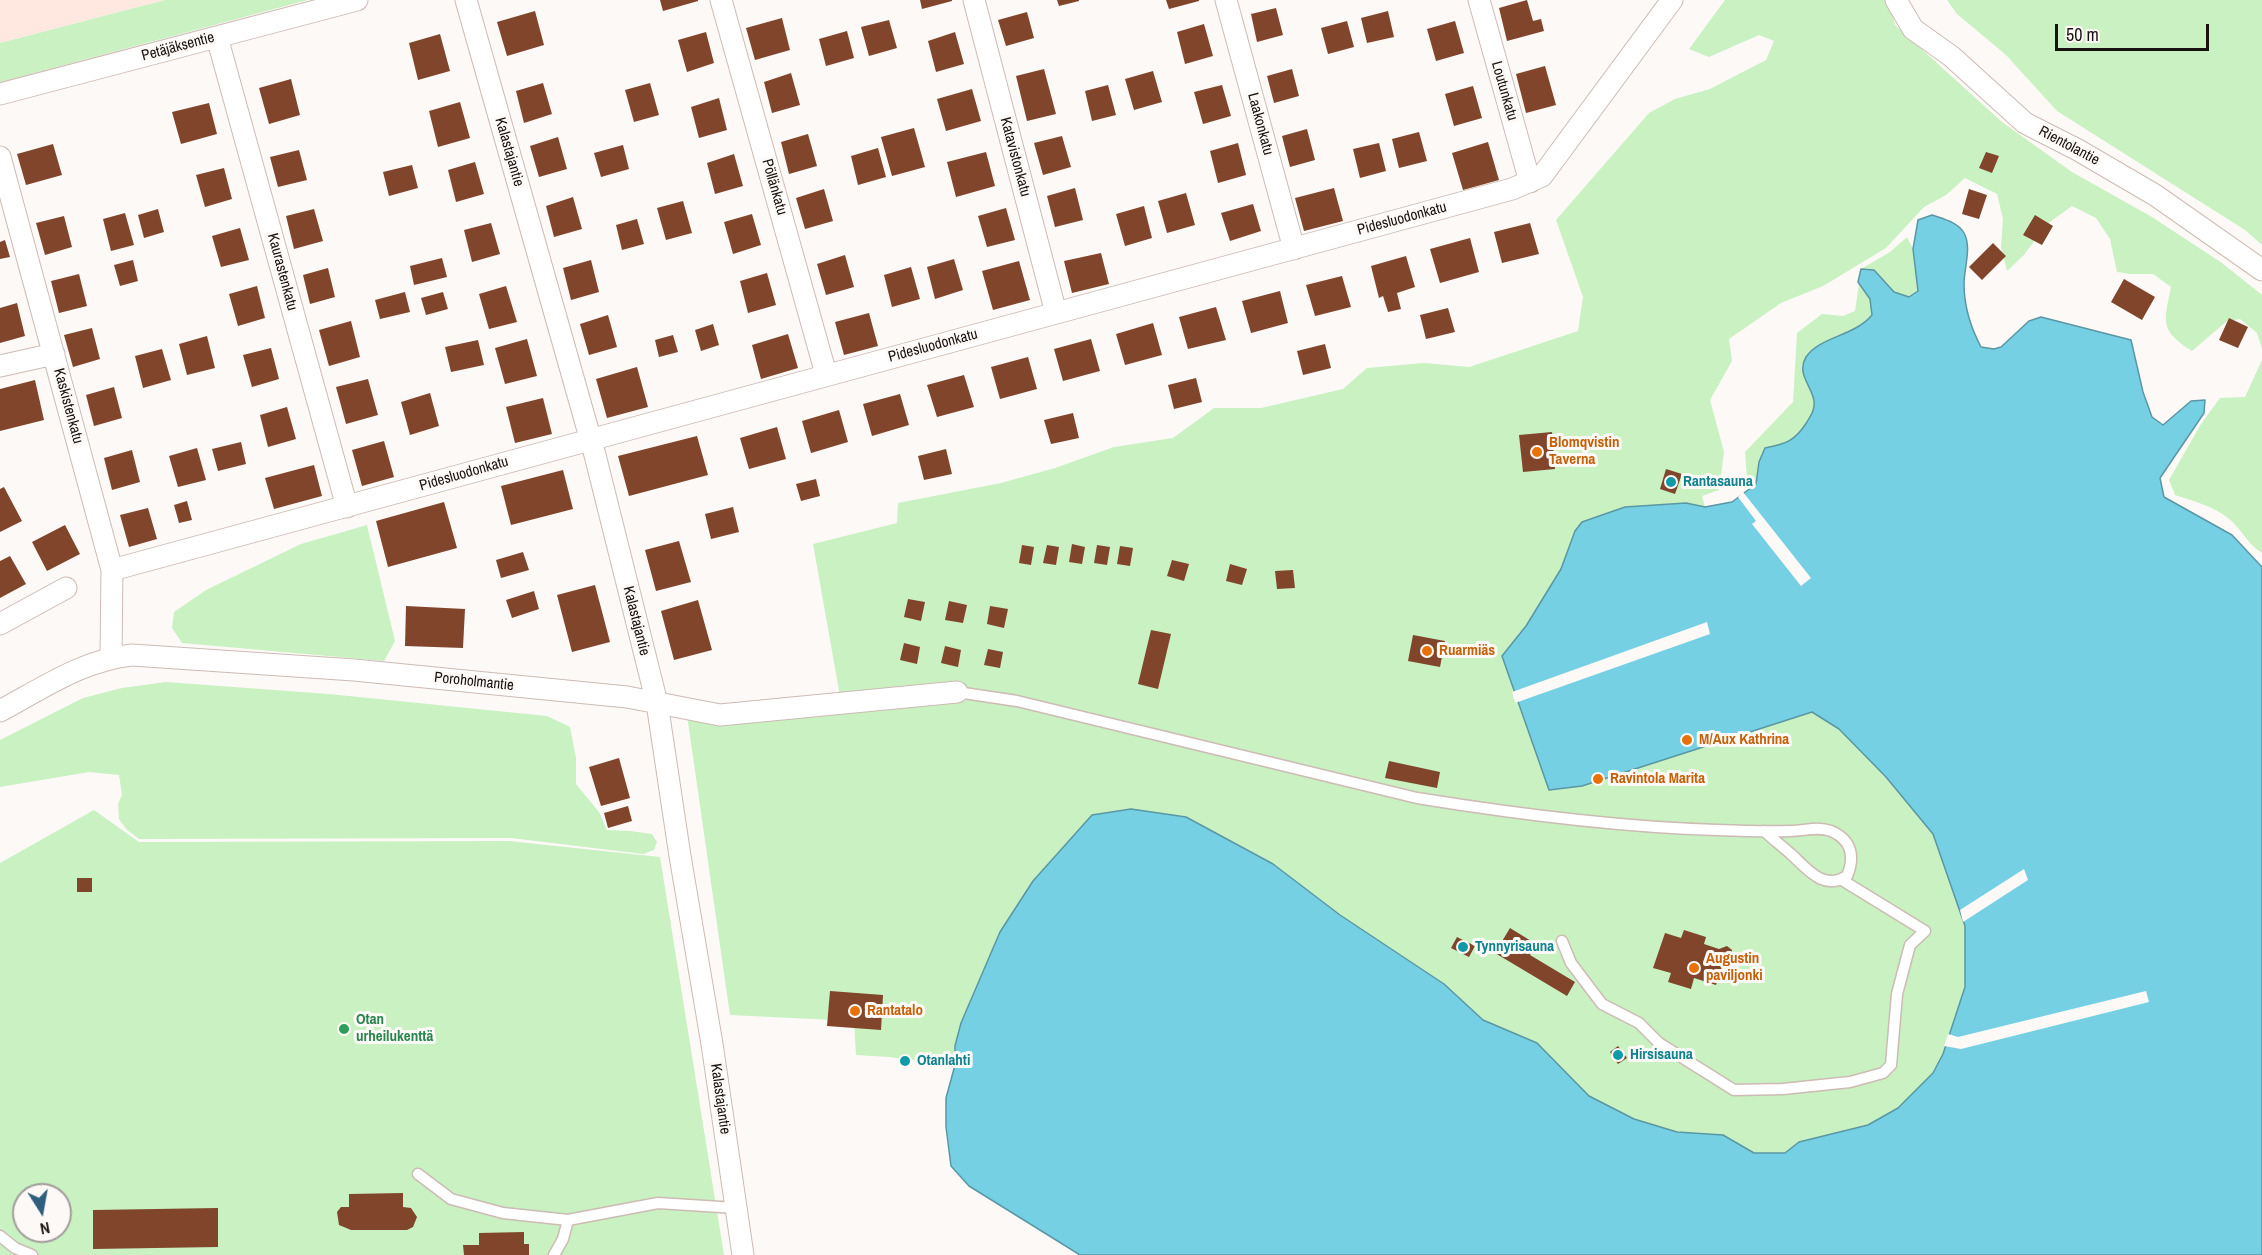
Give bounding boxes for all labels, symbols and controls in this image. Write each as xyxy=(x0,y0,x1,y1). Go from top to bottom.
scale bar xyxy=(2058,12,2212,50)
text: 50 m xyxy=(2066,22,2099,47)
street label: Petäjäksentie xyxy=(140,29,216,65)
street label: Loutunkatu xyxy=(1487,59,1521,123)
street label: Laakonkatu xyxy=(1243,91,1277,157)
street label: Kalastajantie xyxy=(491,115,527,189)
street label: Katavistonkatu xyxy=(996,115,1034,199)
street label: Rientolantie xyxy=(2035,122,2103,170)
street label: Pöllänkatu xyxy=(757,157,791,217)
street label: Pidesluodonkatu xyxy=(1355,198,1449,240)
street label: Kaurastenkatu xyxy=(263,231,301,313)
street label: Pidesluodonkatu xyxy=(886,325,980,367)
street label: Kaskistenkatu xyxy=(49,366,87,446)
place label: Blomqvistin Taverna xyxy=(1549,434,1619,469)
marker: Blomqvistin Taverna xyxy=(1530,445,1544,459)
street label: Pidesluodonkatu xyxy=(417,453,511,495)
place label: Rantasauna xyxy=(1683,473,1753,491)
marker: Rantasauna xyxy=(1664,475,1678,489)
street label: Kalastajantie xyxy=(619,584,653,658)
place label: Ruarmiäs xyxy=(1439,642,1495,660)
marker: Ruarmiäs xyxy=(1420,644,1434,658)
street label: Poroholmantie xyxy=(433,669,515,695)
place label: M/Aux Kathrina xyxy=(1699,731,1789,749)
marker: M/Aux Kathrina xyxy=(1680,733,1694,747)
place label: Ravintola Marita xyxy=(1610,770,1705,788)
marker: Ravintola Marita xyxy=(1591,772,1605,786)
place label: Tynnyrisauna xyxy=(1475,938,1554,956)
marker: Tynnyrisauna xyxy=(1456,940,1470,954)
place label: Augustin paviljonki xyxy=(1706,950,1763,985)
marker: Augustin paviljonki xyxy=(1687,961,1701,975)
place label: Rantatalo xyxy=(867,1002,923,1020)
marker: Rantatalo xyxy=(848,1004,862,1018)
place label: Otan urheilukenttä xyxy=(356,1011,433,1046)
marker: Otan urheilukenttä xyxy=(337,1022,351,1036)
place label: Hirsisauna xyxy=(1630,1046,1693,1064)
marker: Hirsisauna xyxy=(1611,1048,1625,1062)
place label: Otanlahti xyxy=(917,1052,970,1070)
marker: Otanlahti xyxy=(898,1054,912,1068)
street label: Kalastajantie xyxy=(706,1063,734,1135)
north arrow xyxy=(12,1183,72,1243)
text: N xyxy=(38,1217,52,1240)

